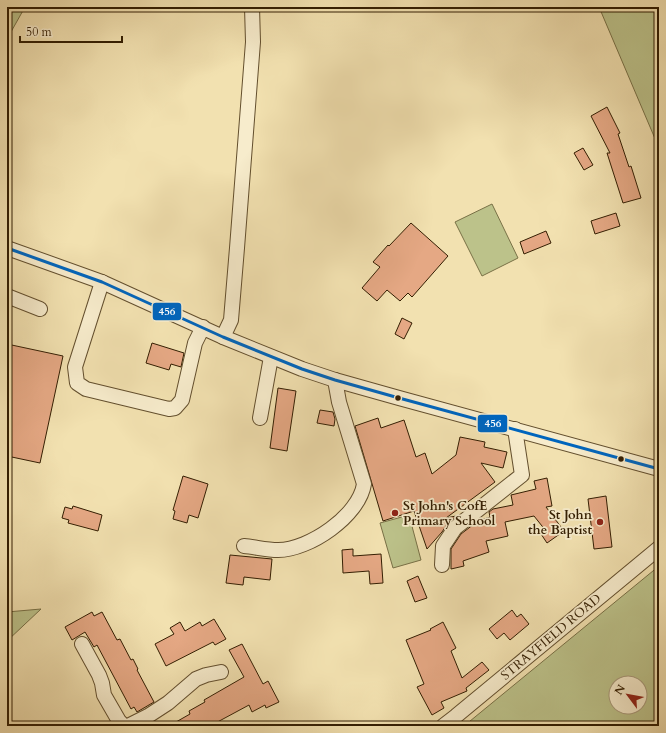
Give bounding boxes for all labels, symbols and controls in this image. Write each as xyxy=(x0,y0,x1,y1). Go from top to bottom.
scale bar xyxy=(20,18,122,44)
text: 50 m xyxy=(26,24,53,40)
line badge: 456 xyxy=(152,302,182,321)
text: 456 xyxy=(159,304,176,319)
unlabelled marker xyxy=(393,393,403,403)
line badge: 456 xyxy=(477,414,508,433)
text: 456 xyxy=(485,416,502,431)
unlabelled marker xyxy=(616,454,626,464)
place label: St John's CofE Primary School xyxy=(403,497,496,530)
place label: St John the Baptist xyxy=(528,506,593,539)
marker: St John's CofE Primary School xyxy=(390,508,400,518)
marker: St John the Baptist xyxy=(595,517,605,527)
street label: STRAYFIELD ROAD xyxy=(497,590,605,684)
north arrow xyxy=(608,675,648,715)
text: N xyxy=(611,682,629,698)

